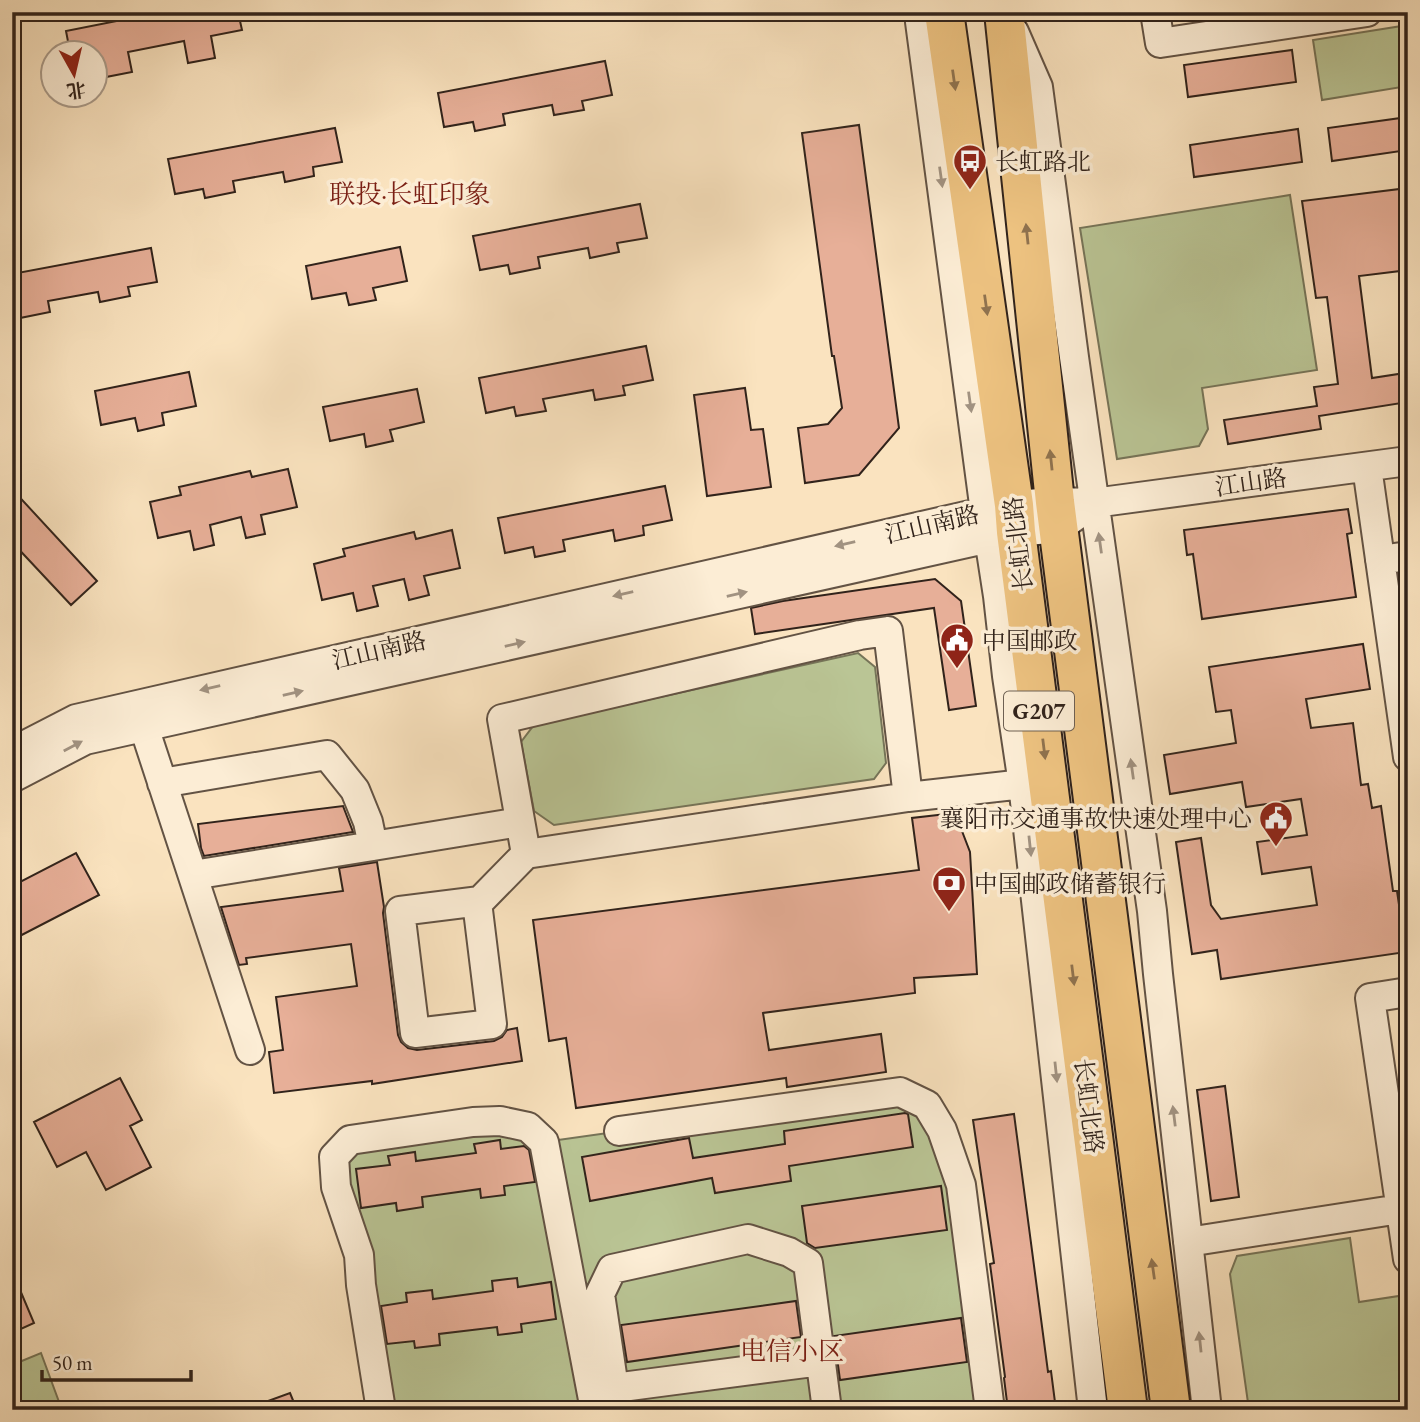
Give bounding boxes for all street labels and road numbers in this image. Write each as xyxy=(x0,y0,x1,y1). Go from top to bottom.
street label: 江山路 xyxy=(1213,462,1289,502)
street label: 长虹北路 xyxy=(997,494,1039,594)
street label: 江山南路 xyxy=(882,498,982,550)
street label: 江山南路 xyxy=(329,624,429,676)
road number: G207 xyxy=(1004,692,1074,730)
street label: 长虹北路 xyxy=(1068,1056,1110,1156)

